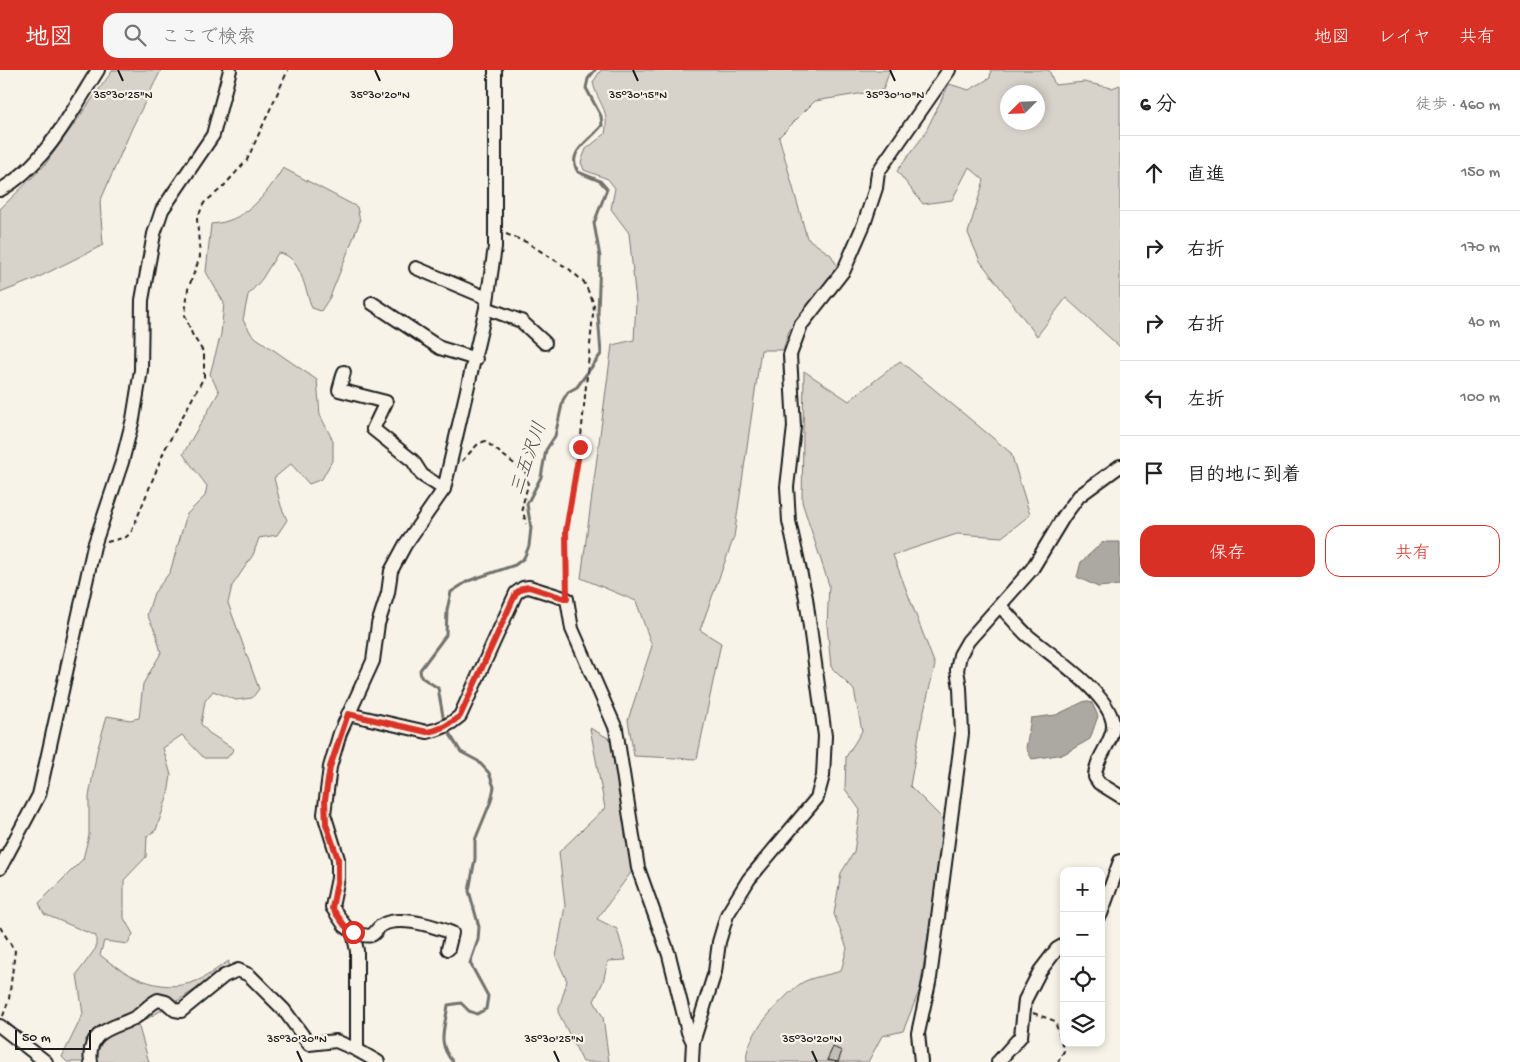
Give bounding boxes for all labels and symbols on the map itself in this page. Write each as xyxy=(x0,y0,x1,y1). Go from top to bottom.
north arrow xyxy=(1000,85,1045,130)
text: 35°30'25"N xyxy=(92,89,153,103)
text: 35°30'20"N xyxy=(349,89,410,103)
text: 35°30'15"N xyxy=(608,89,667,103)
text: 35°30'10"N xyxy=(865,89,924,103)
water label: 三五沢川 xyxy=(507,419,553,499)
route end xyxy=(569,436,592,459)
route start xyxy=(342,921,365,944)
scale bar xyxy=(15,1027,91,1050)
text: 35°30'30"N xyxy=(266,1033,327,1047)
text: 35°30'25"N xyxy=(523,1033,584,1047)
text: 35°30'20"N xyxy=(781,1033,842,1047)

